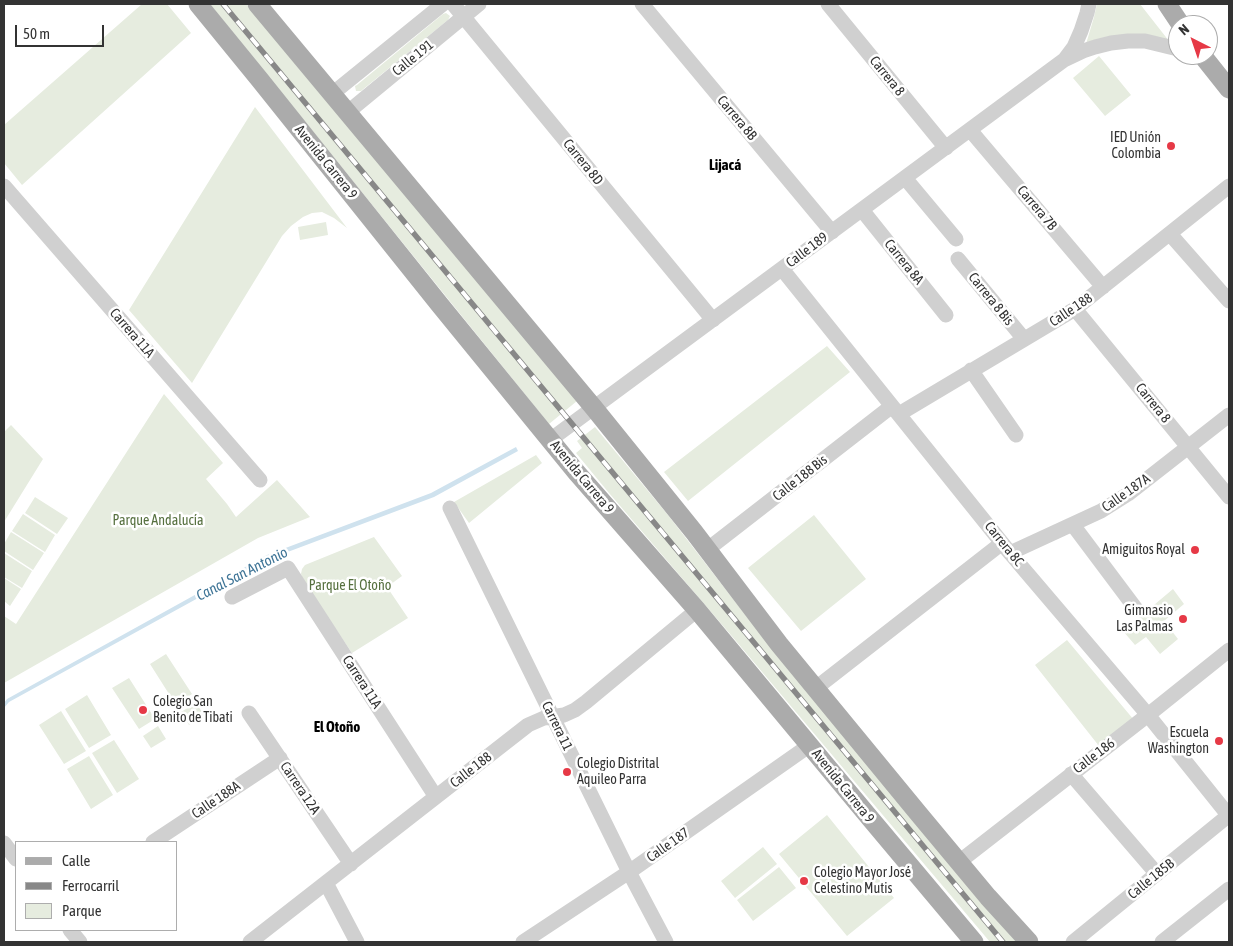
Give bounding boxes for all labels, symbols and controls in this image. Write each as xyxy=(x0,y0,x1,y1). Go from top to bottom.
scale bar xyxy=(18,15,106,47)
north arrow xyxy=(1168,15,1218,65)
text: N xyxy=(1175,21,1192,38)
text: 50 m xyxy=(23,25,50,42)
street label: Calle 191 xyxy=(389,36,437,80)
street label: Carrera 8 xyxy=(866,53,908,99)
street label: Carrera 8B xyxy=(714,92,760,144)
street label: Avenida Carrera 9 xyxy=(291,122,361,202)
place label: IED Unión Colombia xyxy=(1110,130,1161,162)
street label: Carrera 8D xyxy=(559,136,607,188)
marker: IED Unión Colombia xyxy=(1165,140,1177,152)
district label: Lijacá xyxy=(709,156,741,174)
street label: Carrera 7B xyxy=(1014,182,1060,234)
street label: Calle 189 xyxy=(783,229,831,271)
street label: Carrera 8A xyxy=(881,236,927,288)
street label: Carrera 8 Bis xyxy=(965,269,1017,329)
street label: Calle 188 xyxy=(1046,290,1096,330)
street label: Carrera 11A xyxy=(106,305,158,361)
street label: Carrera 8 xyxy=(1132,380,1174,426)
street label: Avenida Carrera 9 xyxy=(547,437,617,517)
street label: Calle 188 Bis xyxy=(769,451,831,505)
street label: Calle 187A xyxy=(1099,470,1153,516)
park label: Parque Andalucía xyxy=(112,513,204,529)
street label: Carrera 8C xyxy=(981,518,1027,570)
place label: Amiguitos Royal xyxy=(1102,542,1185,558)
water label: Canal San Antonio xyxy=(193,543,291,605)
marker: Amiguitos Royal xyxy=(1189,544,1201,556)
park label: Parque El Otoño xyxy=(309,578,391,594)
place label: Gimnasio Las Palmas xyxy=(1116,603,1173,636)
marker: Gimnasio Las Palmas xyxy=(1177,613,1189,625)
street label: Carrera 11A xyxy=(339,652,385,712)
place label: Colegio San Benito de Tibati xyxy=(153,694,233,726)
street label: Carrera 11 xyxy=(538,699,576,753)
marker: Colegio San Benito de Tibati xyxy=(137,704,149,716)
district label: El Otoño xyxy=(314,718,360,736)
place label: Escuela Washington xyxy=(1148,725,1209,758)
street label: Calle 186 xyxy=(1070,735,1118,777)
marker: Escuela Washington xyxy=(1213,735,1225,747)
street label: Avenida Carrera 9 xyxy=(808,746,878,826)
street label: Calle 188 xyxy=(447,749,495,791)
place label: Colegio Distrital Aquileo Parra xyxy=(577,756,659,789)
street label: Carrera 12A xyxy=(276,759,324,817)
marker: Colegio Distrital Aquileo Parra xyxy=(561,766,573,778)
street label: Calle 188A xyxy=(189,778,243,822)
street label: Calle 187 xyxy=(643,824,693,866)
legend xyxy=(15,841,178,931)
text: Calle xyxy=(62,852,90,869)
street label: Calle 185B xyxy=(1124,855,1178,903)
place label: Colegio Mayor José Celestino Mutis xyxy=(814,865,911,898)
marker: Colegio Mayor José Celestino Mutis xyxy=(798,875,810,887)
text: Ferrocarril xyxy=(62,877,119,894)
text: Parque xyxy=(62,902,102,919)

